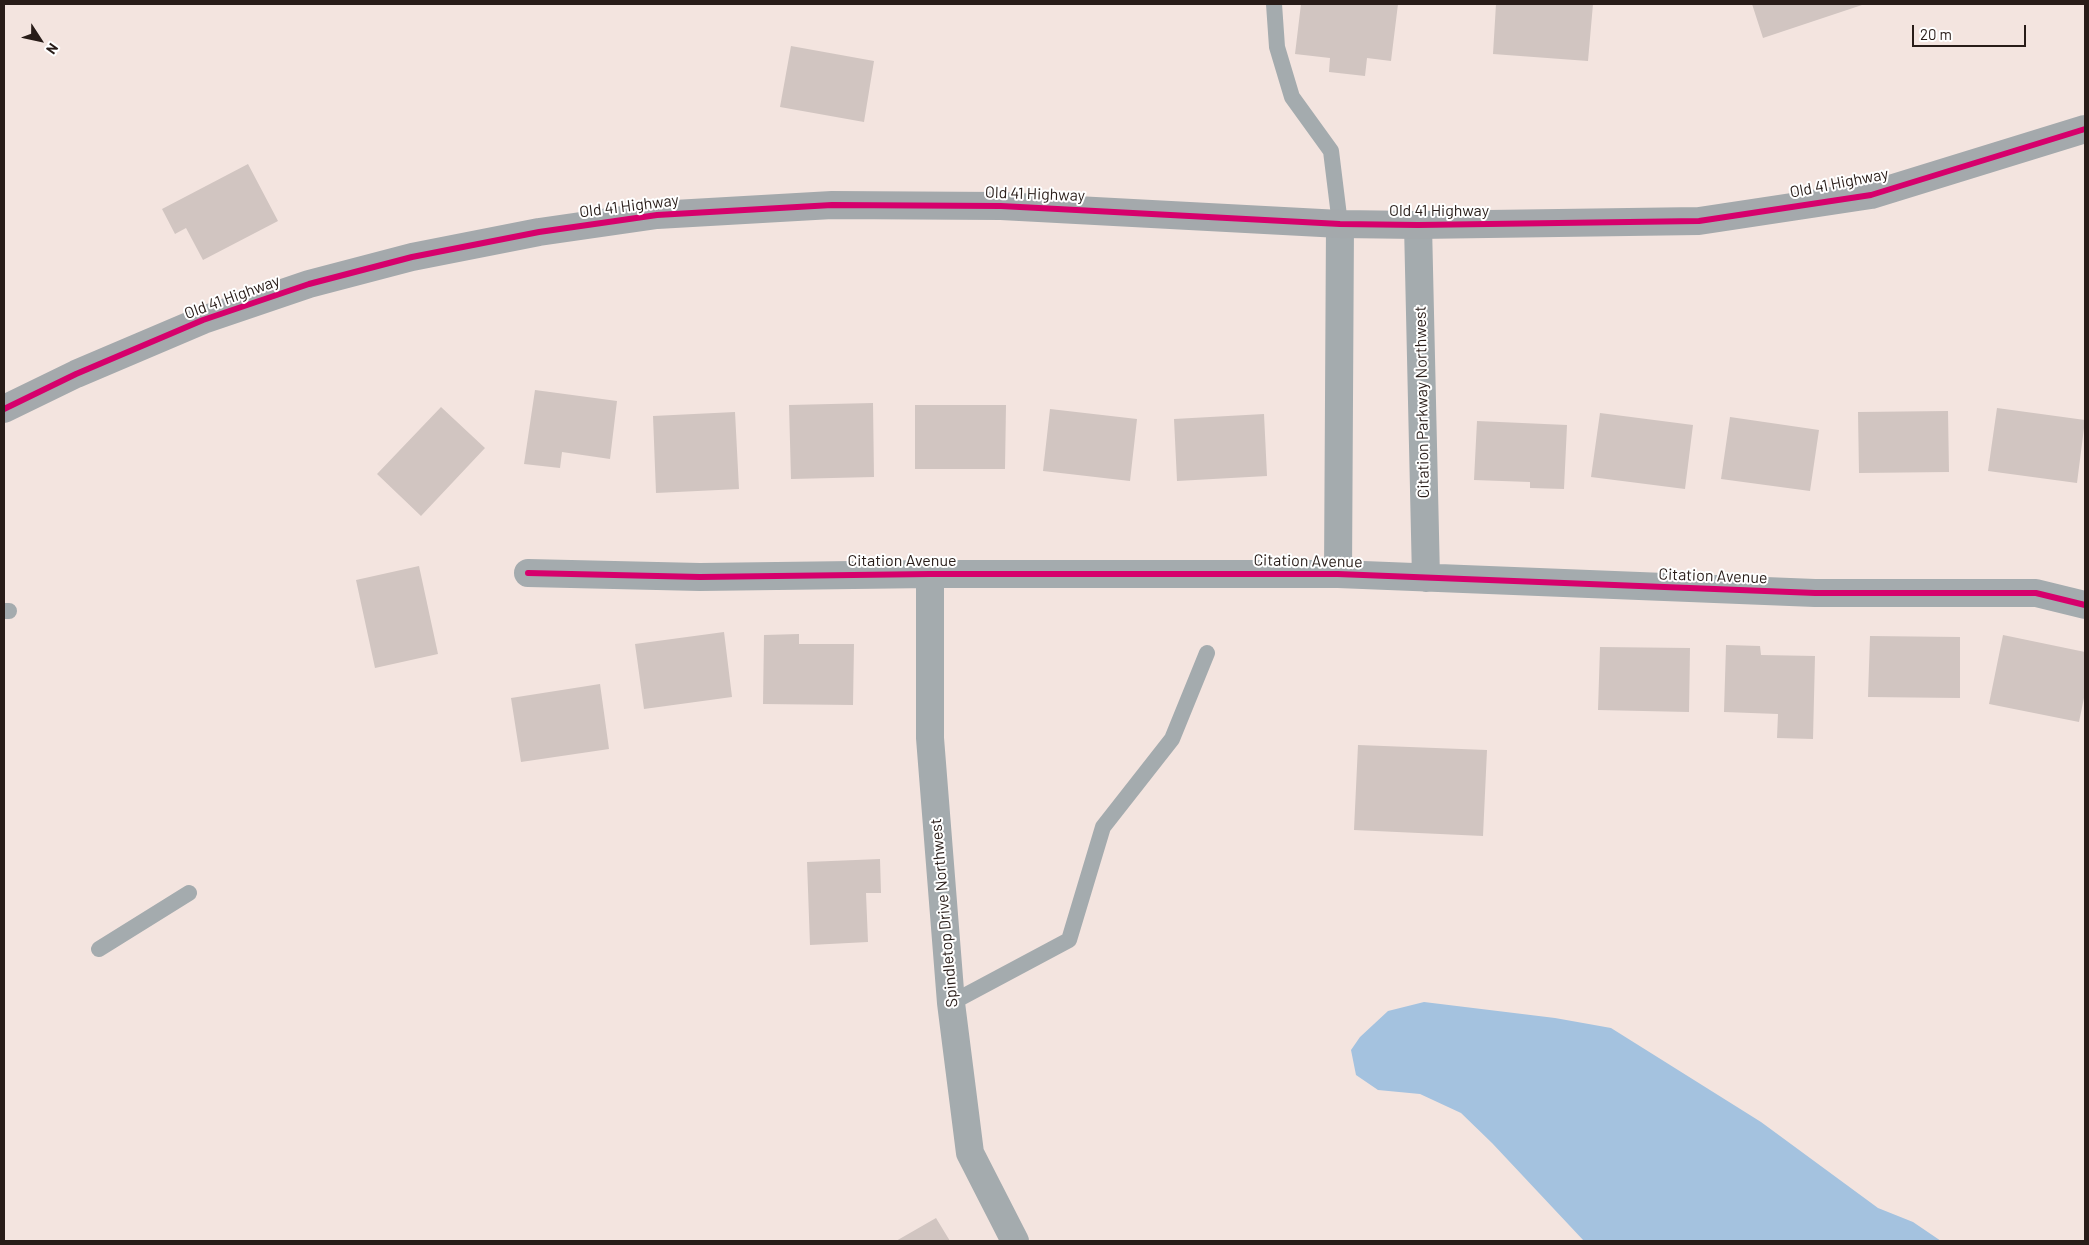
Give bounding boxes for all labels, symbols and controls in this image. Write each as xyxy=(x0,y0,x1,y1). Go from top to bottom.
north arrow xyxy=(15,15,65,65)
scale bar xyxy=(1914,15,2028,47)
text: 20 m xyxy=(1920,25,1952,43)
text: N xyxy=(43,40,62,58)
street label: Old 41 Highway xyxy=(1788,164,1890,202)
street label: Old 41 Highway xyxy=(985,183,1085,205)
street label: Old 41 Highway xyxy=(578,190,680,222)
street label: Old 41 Highway xyxy=(1389,201,1489,221)
street label: Old 41 Highway xyxy=(182,271,282,323)
street label: Citation Parkway Northwest xyxy=(1411,306,1433,498)
street label: Citation Avenue xyxy=(1253,550,1363,572)
street label: Citation Avenue xyxy=(847,551,957,571)
street label: Citation Avenue xyxy=(1658,565,1768,587)
street label: Spindletop Drive Northwest xyxy=(926,818,962,1008)

